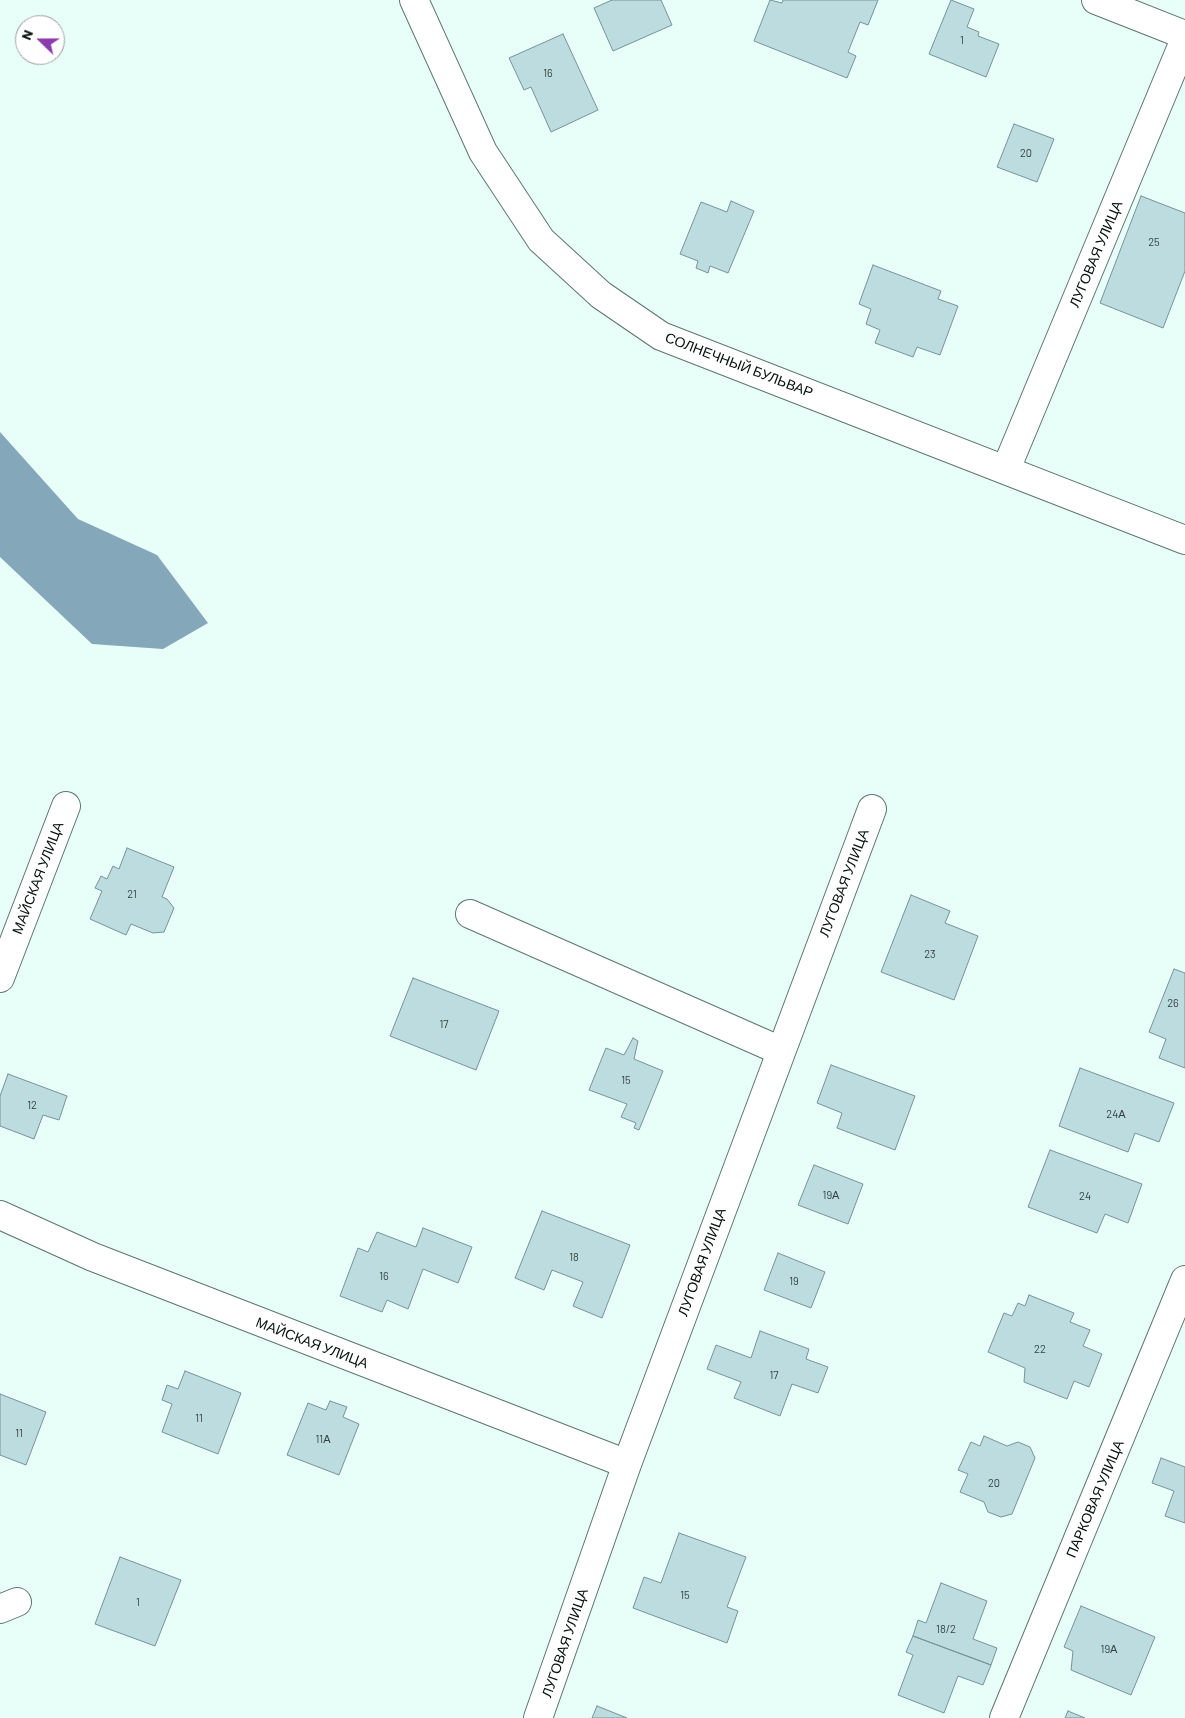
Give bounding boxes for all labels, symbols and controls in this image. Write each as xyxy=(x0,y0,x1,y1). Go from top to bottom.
north arrow xyxy=(15,15,65,65)
text: N xyxy=(17,27,36,42)
house number: 1 xyxy=(960,33,964,47)
house number: 16 xyxy=(543,66,553,80)
house number: 20 xyxy=(1020,146,1032,160)
street label: ЛУГОВАЯ УЛИЦА xyxy=(1066,198,1126,310)
house number: 25 xyxy=(1148,235,1160,249)
street label: СОЛНЕЧНЫЙ БУЛЬВАР xyxy=(663,329,815,401)
street label: МАЙСКАЯ УЛИЦА xyxy=(9,819,67,937)
street label: ЛУГОВАЯ УЛИЦА xyxy=(816,827,872,939)
house number: 21 xyxy=(127,887,137,901)
house number: 23 xyxy=(924,947,936,961)
house number: 26 xyxy=(1167,996,1179,1010)
house number: 17 xyxy=(439,1017,449,1031)
house number: 15 xyxy=(621,1073,631,1087)
house number: 12 xyxy=(27,1098,37,1112)
house number: 24А xyxy=(1106,1107,1126,1121)
house number: 19А xyxy=(823,1188,839,1202)
house number: 24 xyxy=(1079,1189,1091,1203)
street label: ЛУГОВАЯ УЛИЦА xyxy=(675,1205,729,1319)
house number: 18 xyxy=(569,1250,579,1264)
house number: 16 xyxy=(379,1269,389,1283)
house number: 19 xyxy=(789,1274,799,1288)
street label: МАЙСКАЯ УЛИЦА xyxy=(253,1314,371,1372)
house number: 22 xyxy=(1034,1342,1046,1356)
house number: 17 xyxy=(769,1368,779,1382)
house number: 11 xyxy=(195,1411,203,1425)
house number: 11 xyxy=(15,1426,23,1440)
house number: 11А xyxy=(315,1432,331,1446)
street label: ПАРКОВАЯ УЛИЦА xyxy=(1063,1438,1127,1560)
house number: 20 xyxy=(988,1476,1000,1490)
street label: ЛУГОВАЯ УЛИЦА xyxy=(538,1586,592,1700)
house number: 15 xyxy=(680,1588,690,1602)
house number: 1 xyxy=(136,1595,140,1609)
house number: 18/2 xyxy=(936,1622,956,1636)
house number: 19А xyxy=(1101,1642,1117,1656)

